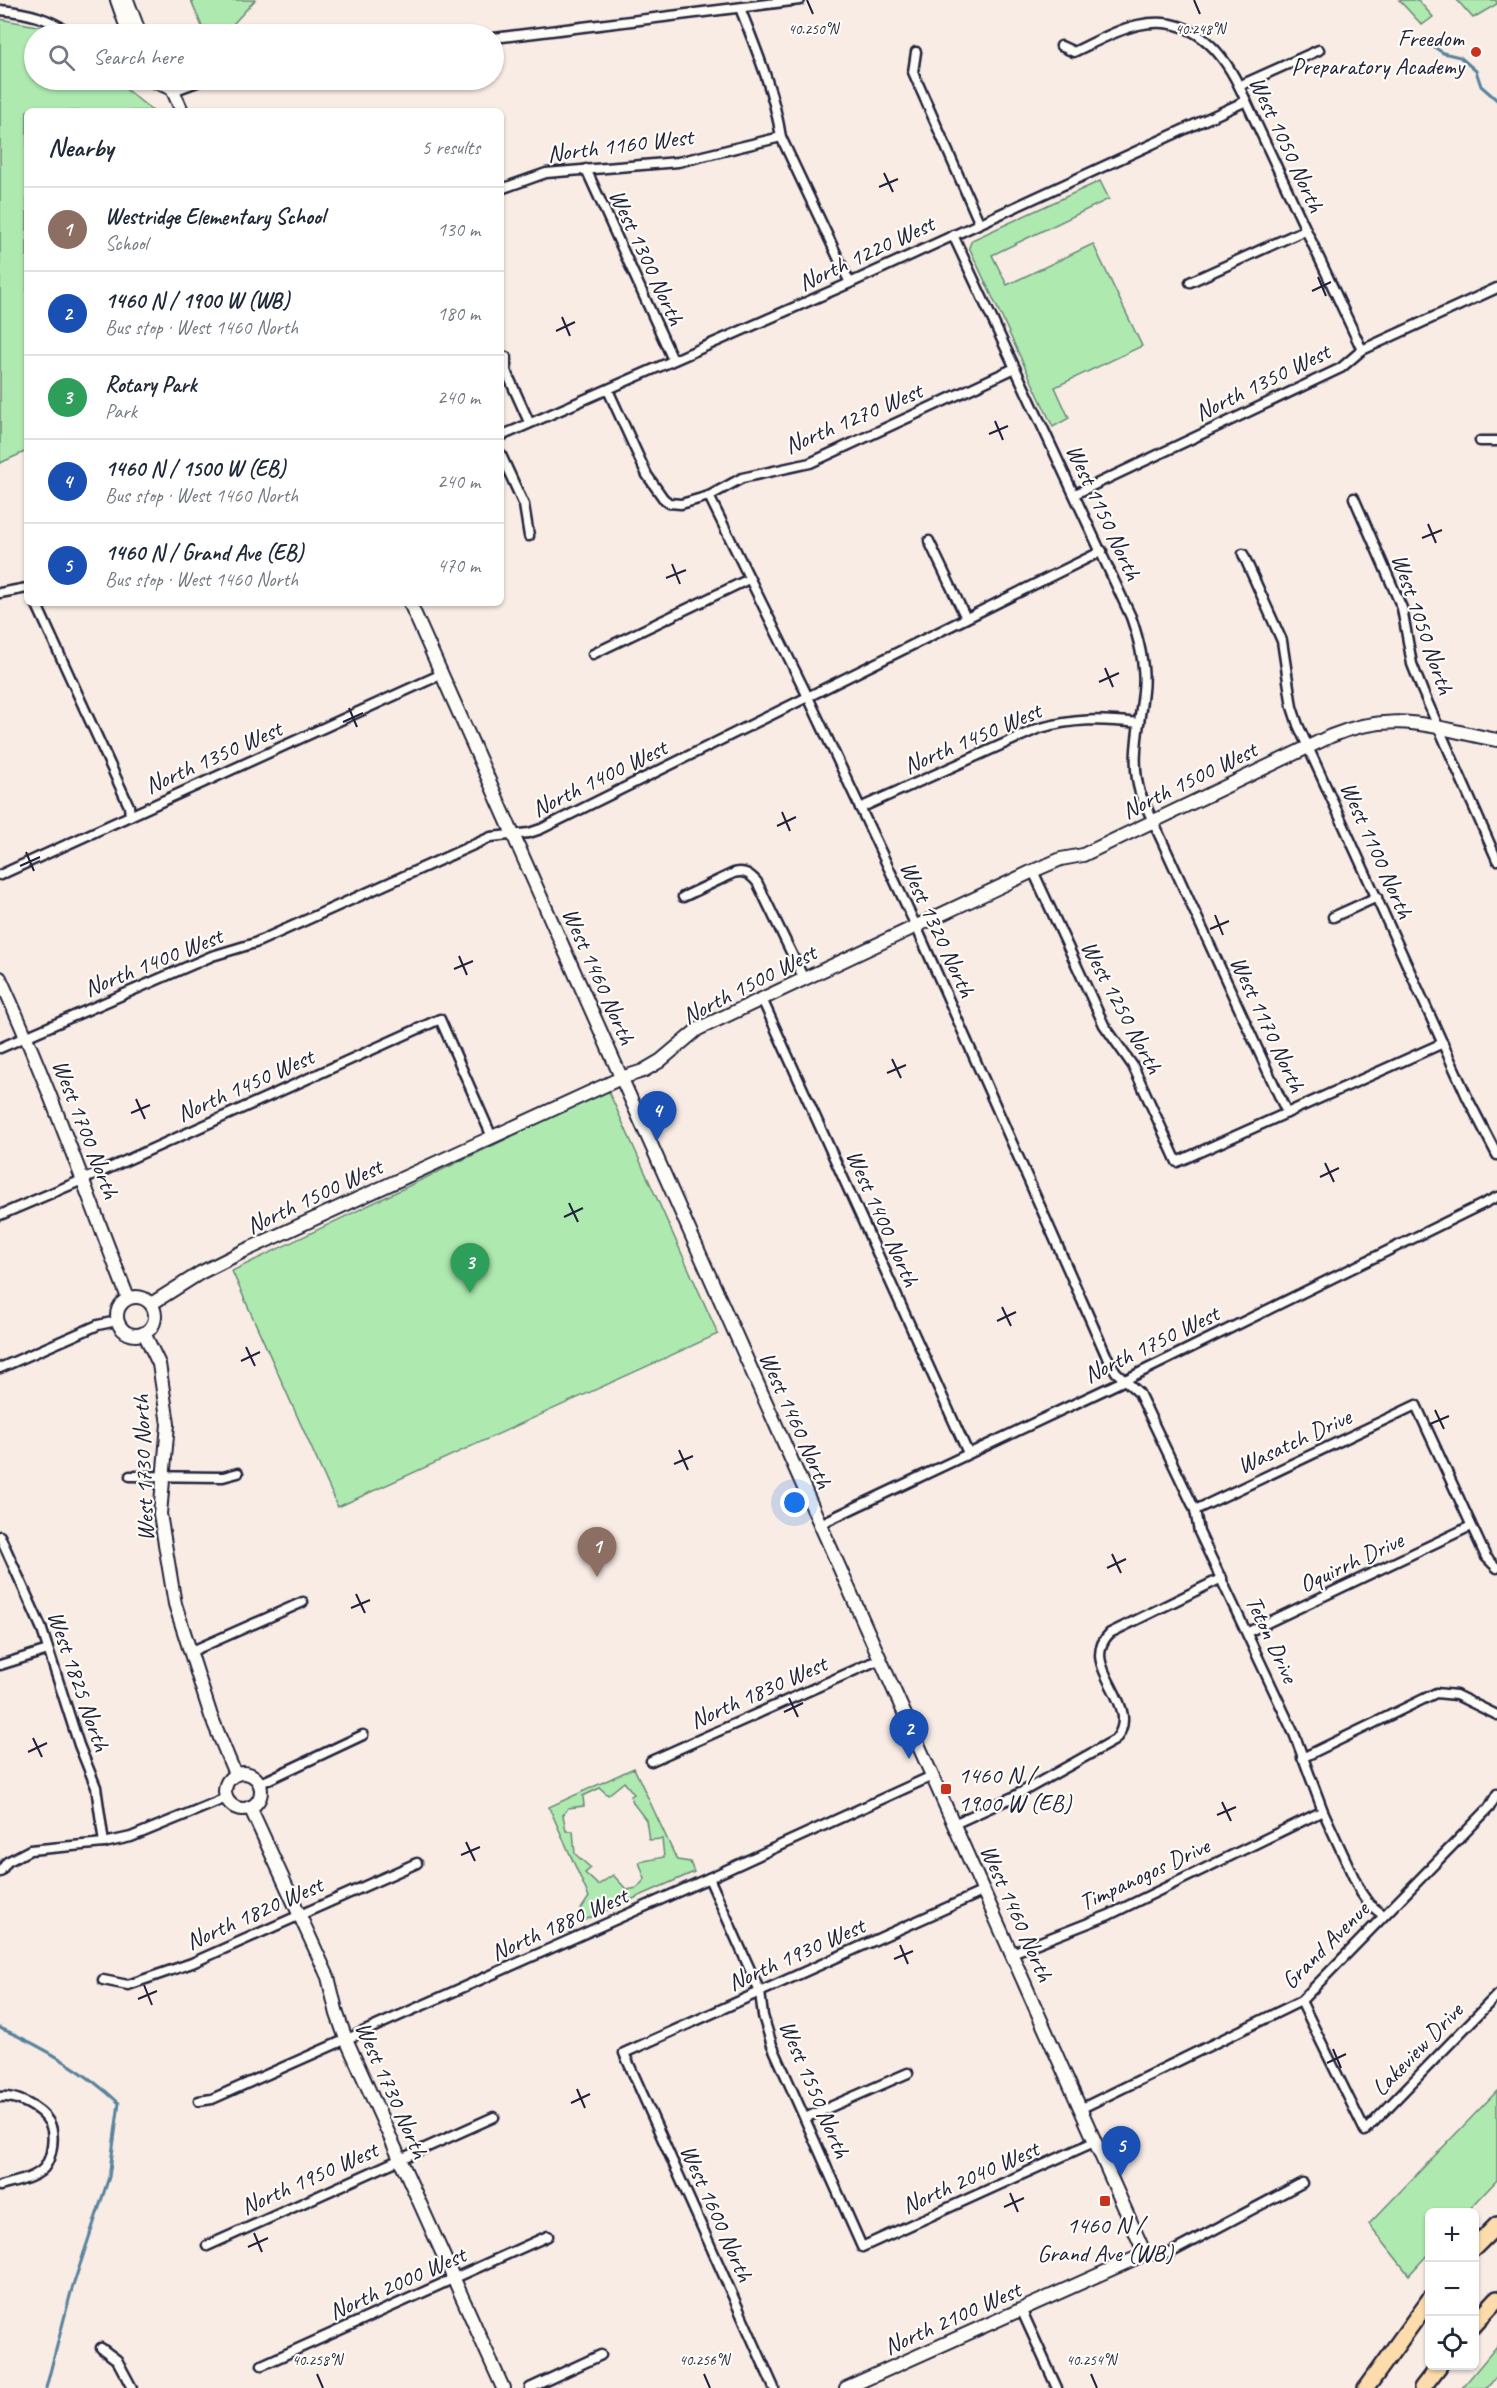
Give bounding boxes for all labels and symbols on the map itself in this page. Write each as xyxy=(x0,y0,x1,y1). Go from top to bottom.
text: 40.250°N xyxy=(788,20,841,39)
text: 40.248°N xyxy=(1175,20,1228,39)
place label: Freedom Preparatory Academy xyxy=(1291,23,1466,81)
marker: Freedom Preparatory Academy xyxy=(1469,45,1483,59)
street label: West 1050 North xyxy=(1242,71,1332,218)
street label: North 1160 West xyxy=(545,121,697,169)
street label: West 1300 North xyxy=(602,184,692,331)
street label: North 1220 West xyxy=(793,208,941,298)
street label: North 1350 West xyxy=(1190,335,1336,428)
street label: North 1270 West xyxy=(780,375,928,460)
street label: West 1150 North xyxy=(1059,439,1149,586)
street label: West 1050 North xyxy=(1385,550,1461,699)
street label: North 1450 West xyxy=(899,695,1047,780)
street label: North 1350 West xyxy=(140,713,288,801)
street label: North 1400 West xyxy=(527,731,673,824)
street label: North 1500 West xyxy=(1117,733,1263,826)
street label: West 1100 North xyxy=(1333,777,1421,924)
street label: West 1320 North xyxy=(893,856,983,1003)
street label: West 1460 North xyxy=(555,903,643,1050)
street label: North 1400 West xyxy=(79,920,228,1003)
street label: West 1250 North xyxy=(1074,935,1170,1080)
street label: North 1500 West xyxy=(677,936,823,1031)
street label: West 1170 North xyxy=(1223,951,1313,1098)
street label: North 1450 West xyxy=(172,1041,320,1129)
street label: West 1700 North xyxy=(46,1055,127,1204)
pin: 4 xyxy=(638,1092,676,1141)
street label: West 1400 North xyxy=(839,1145,927,1292)
street label: North 1500 West xyxy=(241,1151,389,1241)
pin: 3 xyxy=(450,1244,490,1293)
street label: North 1750 West xyxy=(1079,1297,1225,1390)
street label: West 1460 North xyxy=(752,1347,840,1494)
street label: West 1730 North xyxy=(125,1393,161,1542)
street label: Wasatch Drive xyxy=(1232,1401,1358,1480)
your location xyxy=(780,1488,809,1517)
street label: Oquirrh Drive xyxy=(1294,1524,1410,1599)
pin: 1 xyxy=(578,1528,616,1577)
street label: Teton Drive xyxy=(1239,1591,1306,1689)
street label: West 1825 North xyxy=(41,1607,117,1756)
street label: North 1830 West xyxy=(685,1648,833,1736)
pin: 2 xyxy=(890,1710,928,1759)
place label: 1460 N / 1900 W (EB) xyxy=(958,1760,1072,1818)
marker: 1460 N / 1900 W (EB) xyxy=(939,1782,953,1796)
street label: Timpanogos Drive xyxy=(1074,1830,1216,1917)
street label: West 1460 North xyxy=(973,1840,1061,1987)
street label: North 1820 West xyxy=(181,1869,329,1957)
street label: North 1880 West xyxy=(486,1880,634,1968)
street label: Grand Avenue xyxy=(1275,1893,1377,1995)
street label: North 1930 West xyxy=(723,1910,871,1998)
street label: Lakeview Drive xyxy=(1365,1994,1471,2102)
street label: West 1550 North xyxy=(773,2016,858,2163)
street label: West 1730 North xyxy=(348,2017,436,2164)
pin: 5 xyxy=(1102,2126,1140,2176)
street label: North 2040 West xyxy=(897,2133,1045,2221)
street label: North 1950 West xyxy=(236,2134,384,2222)
street label: West 1600 North xyxy=(673,2140,761,2287)
marker: 1460 N / Grand Ave (WB) xyxy=(1098,2194,1112,2208)
place label: 1460 N / Grand Ave (WB) xyxy=(1037,2210,1174,2268)
street label: North 2000 West xyxy=(324,2239,472,2327)
street label: North 2100 West xyxy=(879,2274,1027,2362)
text: 40.258°N xyxy=(292,2351,345,2370)
text: 40.256°N xyxy=(679,2351,732,2370)
text: 40.254°N xyxy=(1066,2351,1119,2370)

